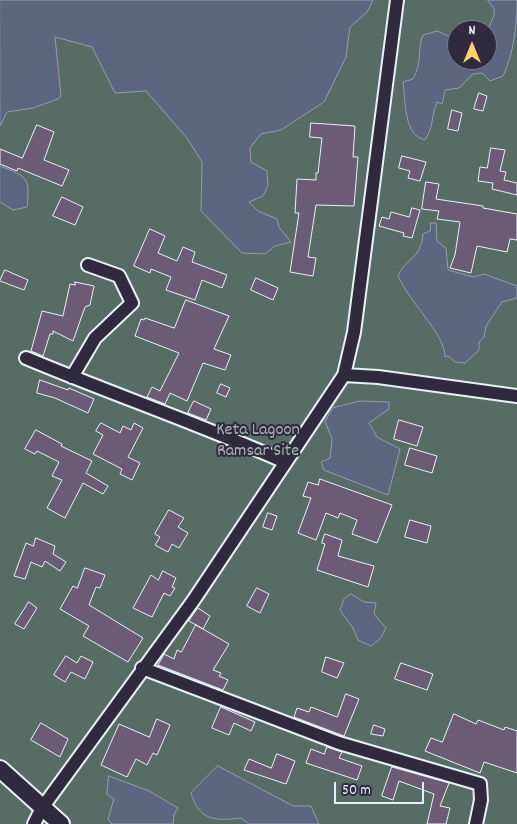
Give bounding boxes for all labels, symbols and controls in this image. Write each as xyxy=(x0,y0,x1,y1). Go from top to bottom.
north arrow xyxy=(447,20,497,70)
text: N xyxy=(469,21,475,41)
park label: Keta Lagoon Ramsar Site xyxy=(216,421,300,464)
scale bar xyxy=(337,772,427,804)
text: 50 m xyxy=(342,780,371,802)

